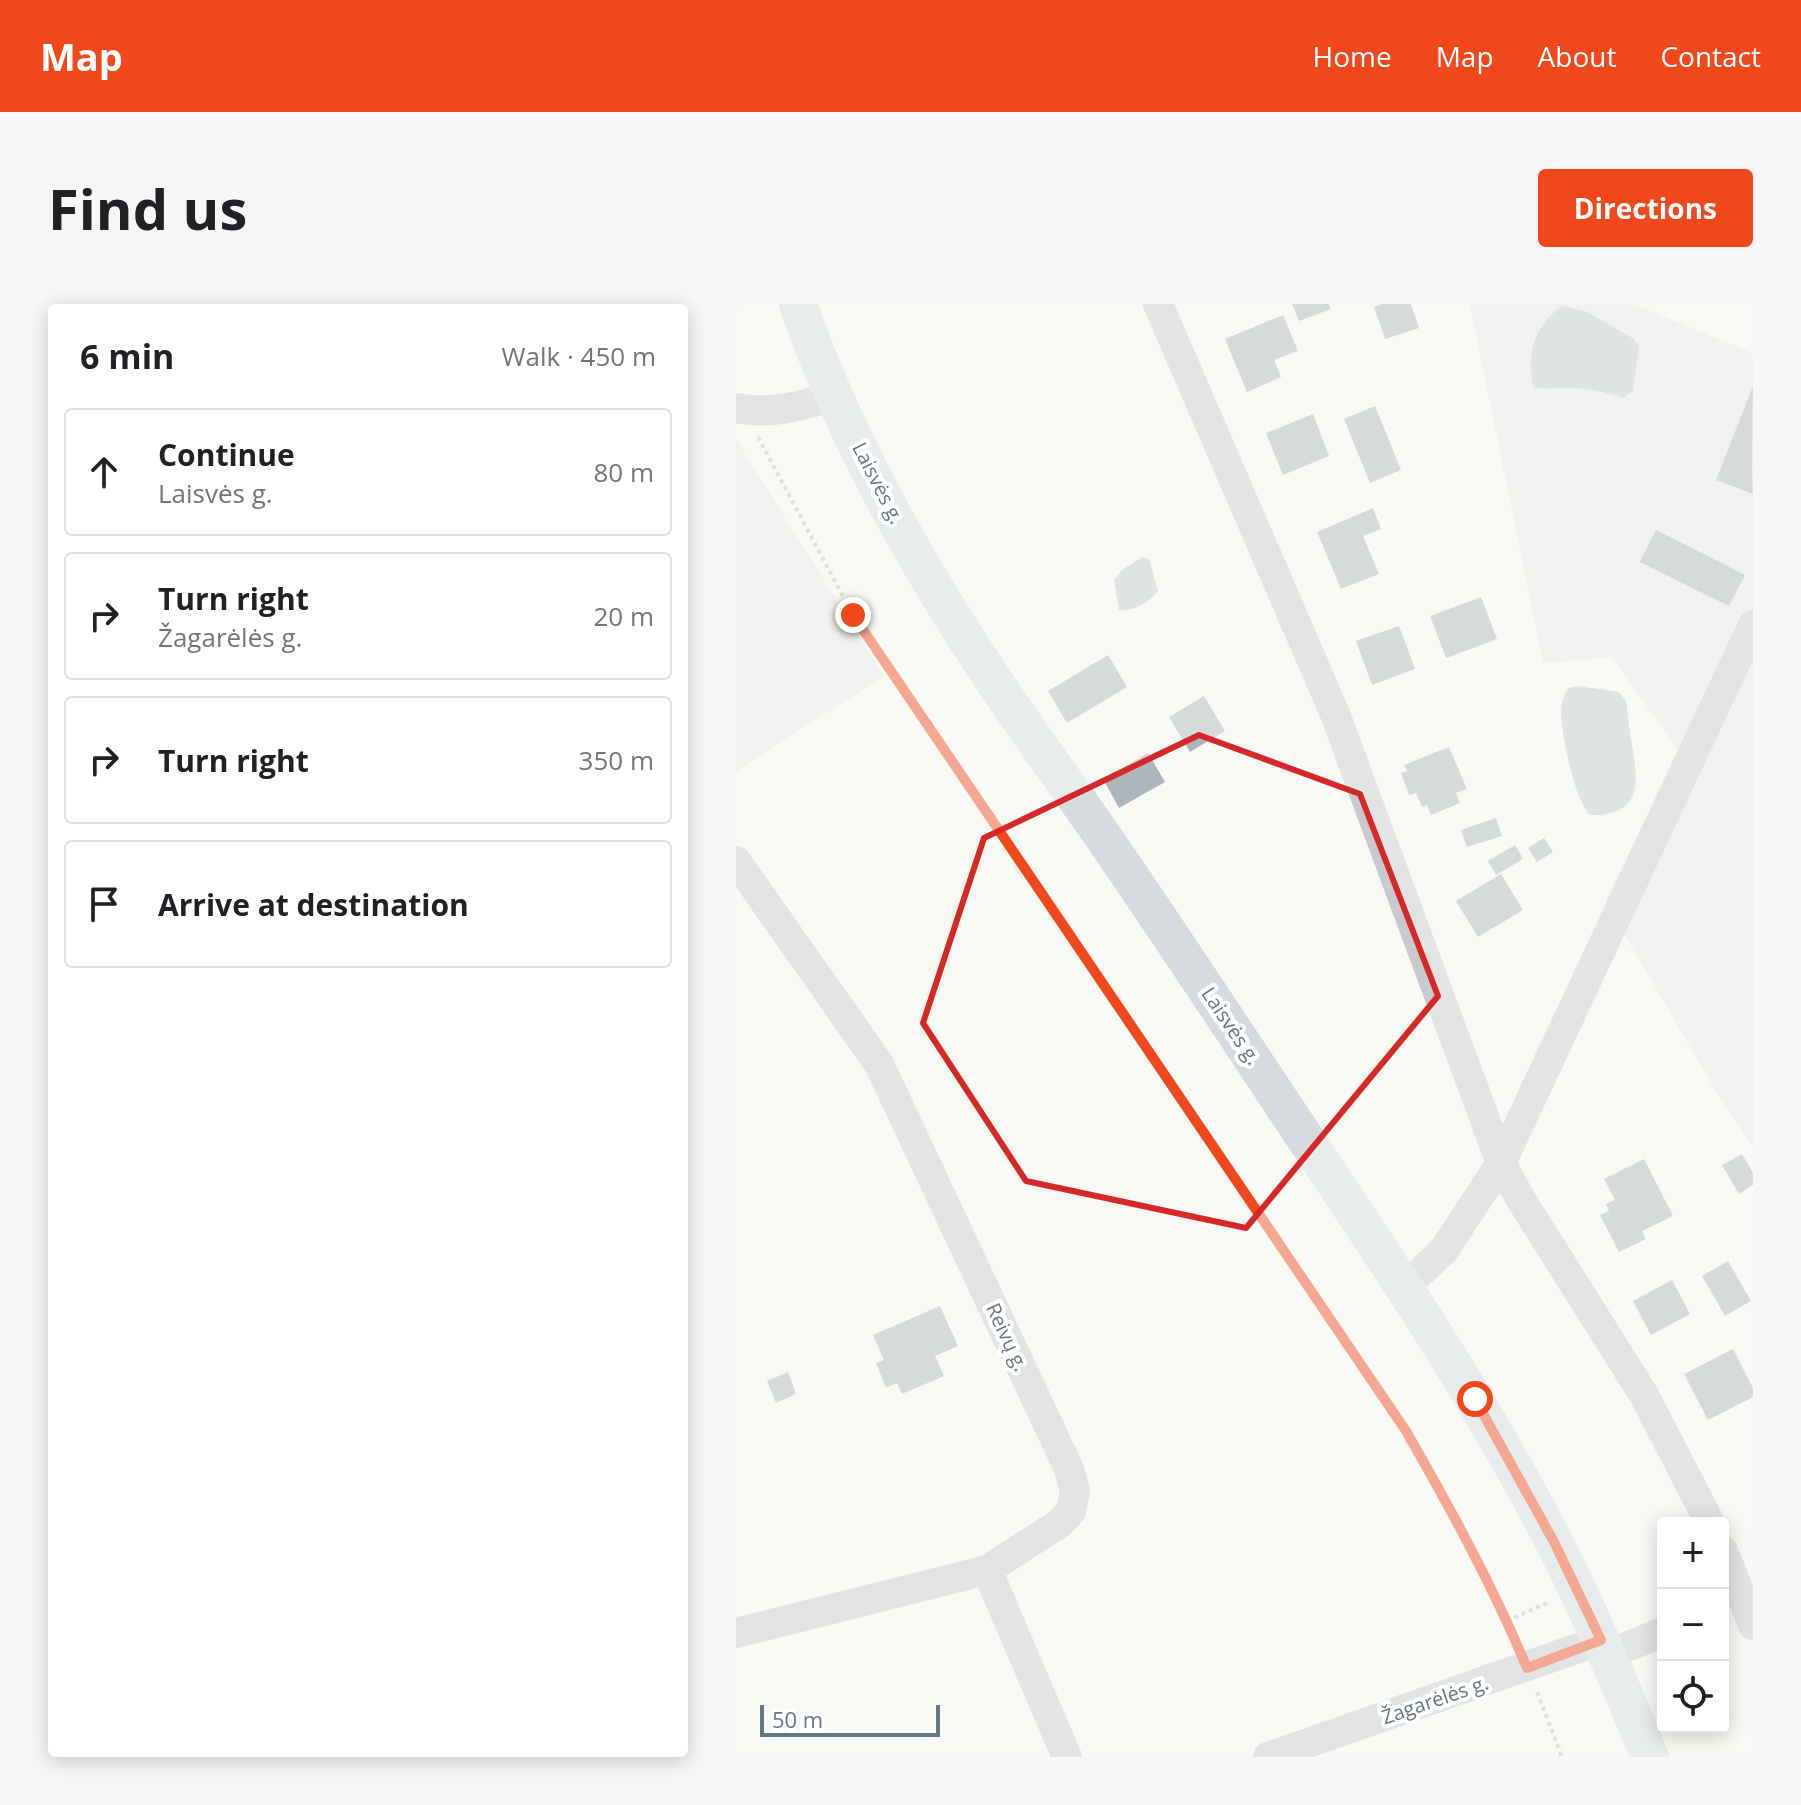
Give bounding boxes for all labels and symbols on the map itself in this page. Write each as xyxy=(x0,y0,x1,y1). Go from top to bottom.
street label: Laisvės g. xyxy=(846,437,910,528)
route end xyxy=(835,597,871,633)
street label: Laisvės g. xyxy=(1196,982,1267,1070)
street label: Reivų g. xyxy=(980,1298,1035,1375)
route start xyxy=(1457,1381,1493,1417)
street label: Žagarėlės g. xyxy=(1378,1669,1492,1730)
scale bar xyxy=(760,1701,940,1737)

